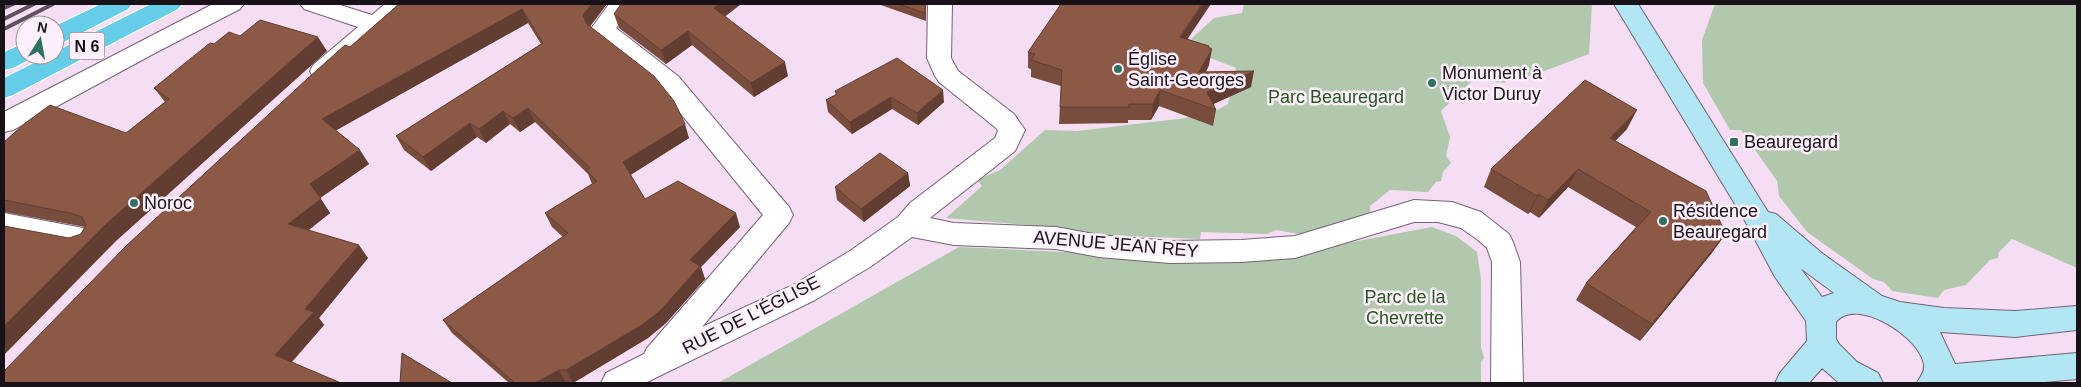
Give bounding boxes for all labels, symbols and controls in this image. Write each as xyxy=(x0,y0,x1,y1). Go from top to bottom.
north arrow xyxy=(15,15,65,65)
text: N xyxy=(36,18,49,36)
road number: N 6 xyxy=(70,32,104,59)
place label: Église Saint-Georges xyxy=(1128,49,1244,90)
marker: Église Saint-Georges xyxy=(1112,63,1124,75)
place label: Monument à Victor Duruy xyxy=(1442,63,1543,104)
marker: Monument à Victor Duruy xyxy=(1426,77,1438,89)
park label: Parc Beauregard xyxy=(1268,87,1404,107)
place label: Beauregard xyxy=(1744,132,1838,152)
marker: Beauregard xyxy=(1728,136,1740,148)
place label: Noroc xyxy=(144,193,192,213)
marker: Noroc xyxy=(128,197,140,209)
place label: Résidence Beauregard xyxy=(1673,201,1767,242)
marker: Résidence Beauregard xyxy=(1657,215,1669,227)
street label: AVENUE JEAN REY xyxy=(1033,227,1199,261)
street label: RUE DE L'ÉGLISE xyxy=(679,272,823,358)
park label: Parc de la Chevrette xyxy=(1364,287,1447,328)

